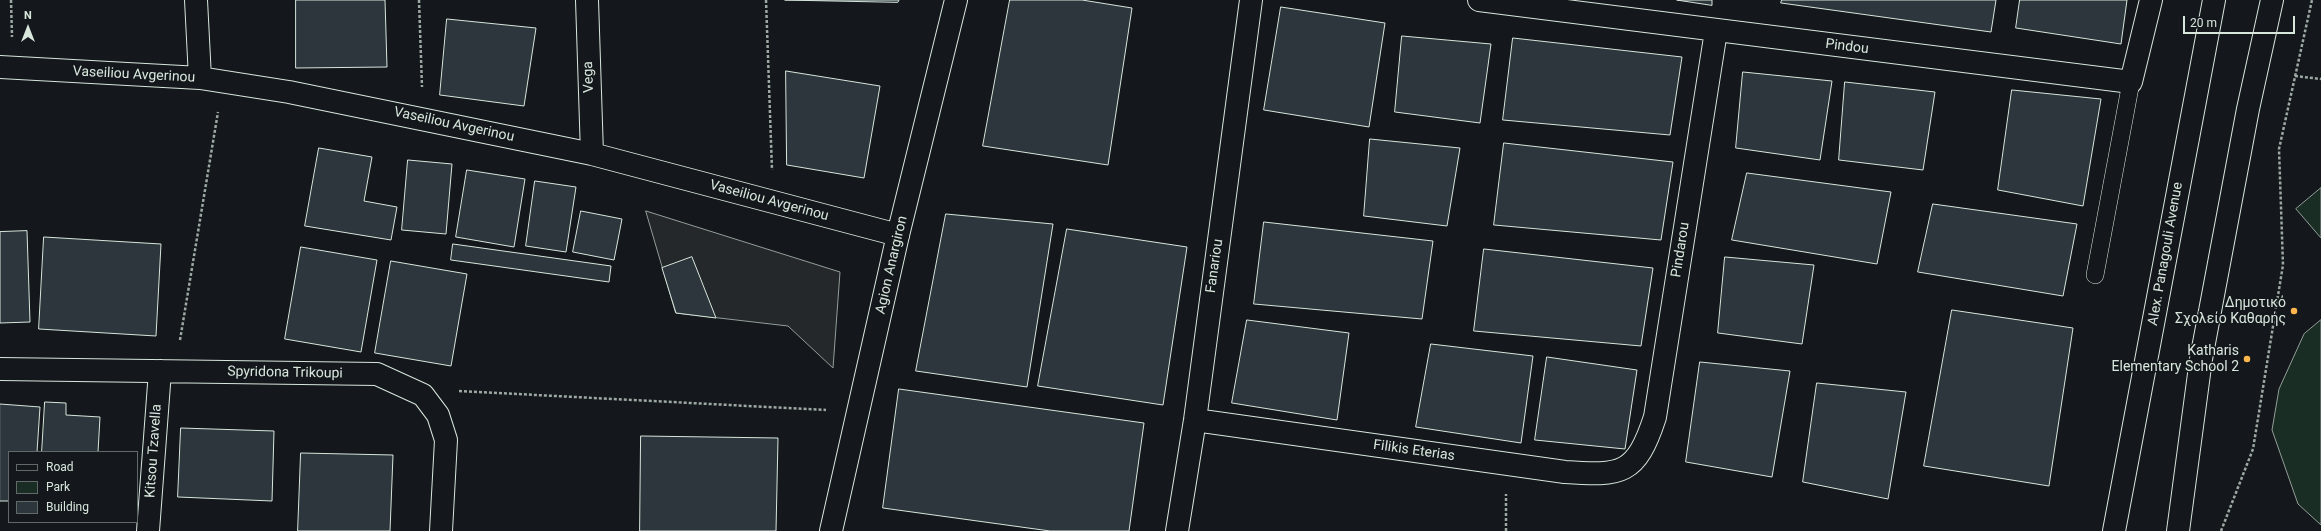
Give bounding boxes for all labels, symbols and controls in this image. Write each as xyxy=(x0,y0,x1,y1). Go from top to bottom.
north arrow xyxy=(8,8,48,48)
scale bar xyxy=(2185,8,2297,34)
text: N xyxy=(24,9,32,22)
text: 20 m xyxy=(2190,16,2217,30)
street label: Pindou xyxy=(1824,36,1870,58)
street label: Vega xyxy=(580,61,598,93)
street label: Vaseiliou Avgerinou xyxy=(72,63,196,87)
street label: Vaseiliou Avgerinou xyxy=(392,104,516,146)
street label: Vaseiliou Avgerinou xyxy=(708,177,830,225)
street label: Alex. Panagouli Avenue xyxy=(2145,181,2187,327)
street label: Agion Anargiron xyxy=(873,214,911,316)
street label: Pindarou xyxy=(1668,221,1694,279)
street label: Fanariou xyxy=(1203,238,1227,294)
place label: Δημοτικό Σχολείο Καθαρής xyxy=(2175,295,2286,328)
marker: Δημοτικό Σχολείο Καθαρής xyxy=(2289,306,2299,316)
place label: Katharis Elementary School 2 xyxy=(2112,343,2239,376)
marker: Katharis Elementary School 2 xyxy=(2242,354,2252,364)
street label: Spyridona Trikoupi xyxy=(227,364,343,382)
street label: Kitsou Tzavella xyxy=(142,403,166,499)
street label: Filikis Eterias xyxy=(1372,437,1456,465)
legend xyxy=(8,451,138,523)
text: Road xyxy=(46,460,74,474)
text: Park xyxy=(46,480,70,494)
text: Building xyxy=(46,500,89,514)

